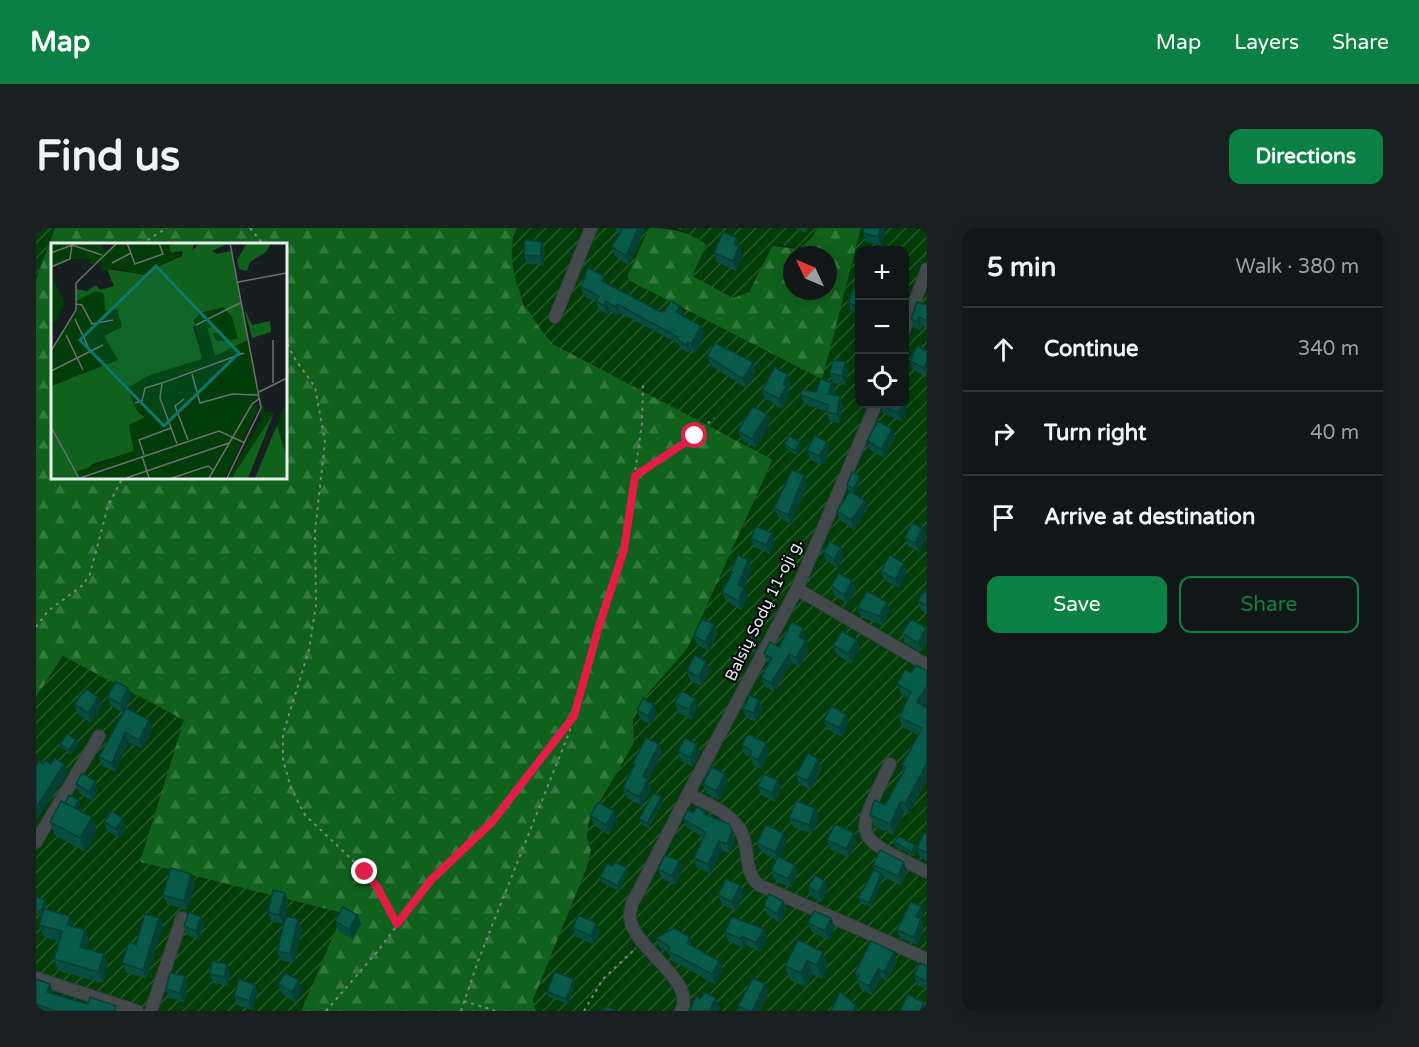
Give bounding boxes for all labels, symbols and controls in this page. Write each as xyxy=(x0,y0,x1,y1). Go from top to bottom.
text: Map xyxy=(30,25,90,59)
text: Map xyxy=(1156,30,1201,55)
text: Layers xyxy=(1234,30,1299,55)
text: Share xyxy=(1332,30,1389,55)
button: Directions xyxy=(1229,129,1383,184)
text: Find us xyxy=(36,131,180,182)
inset map xyxy=(51,243,286,478)
north arrow xyxy=(783,246,837,300)
map controls xyxy=(855,246,909,408)
button: + xyxy=(855,246,909,300)
text: 5 min xyxy=(987,252,1056,283)
text: Walk · 380 m xyxy=(1236,255,1359,279)
button: − xyxy=(855,300,909,354)
icon: ahead xyxy=(987,333,1020,366)
text: Continue xyxy=(1044,336,1139,362)
text: 340 m xyxy=(1298,337,1359,361)
button: locate xyxy=(855,354,909,408)
icon: right xyxy=(987,417,1020,450)
text: Turn right xyxy=(1044,420,1146,446)
text: 40 m xyxy=(1310,421,1359,445)
route start xyxy=(681,422,707,448)
icon: arrive xyxy=(987,501,1020,534)
text: Arrive at destination xyxy=(1044,504,1255,530)
street label: Balsių Sodų 11-oji g. xyxy=(721,535,807,685)
button: Save xyxy=(987,576,1167,633)
button: Share xyxy=(1179,576,1359,633)
route end xyxy=(351,858,377,884)

